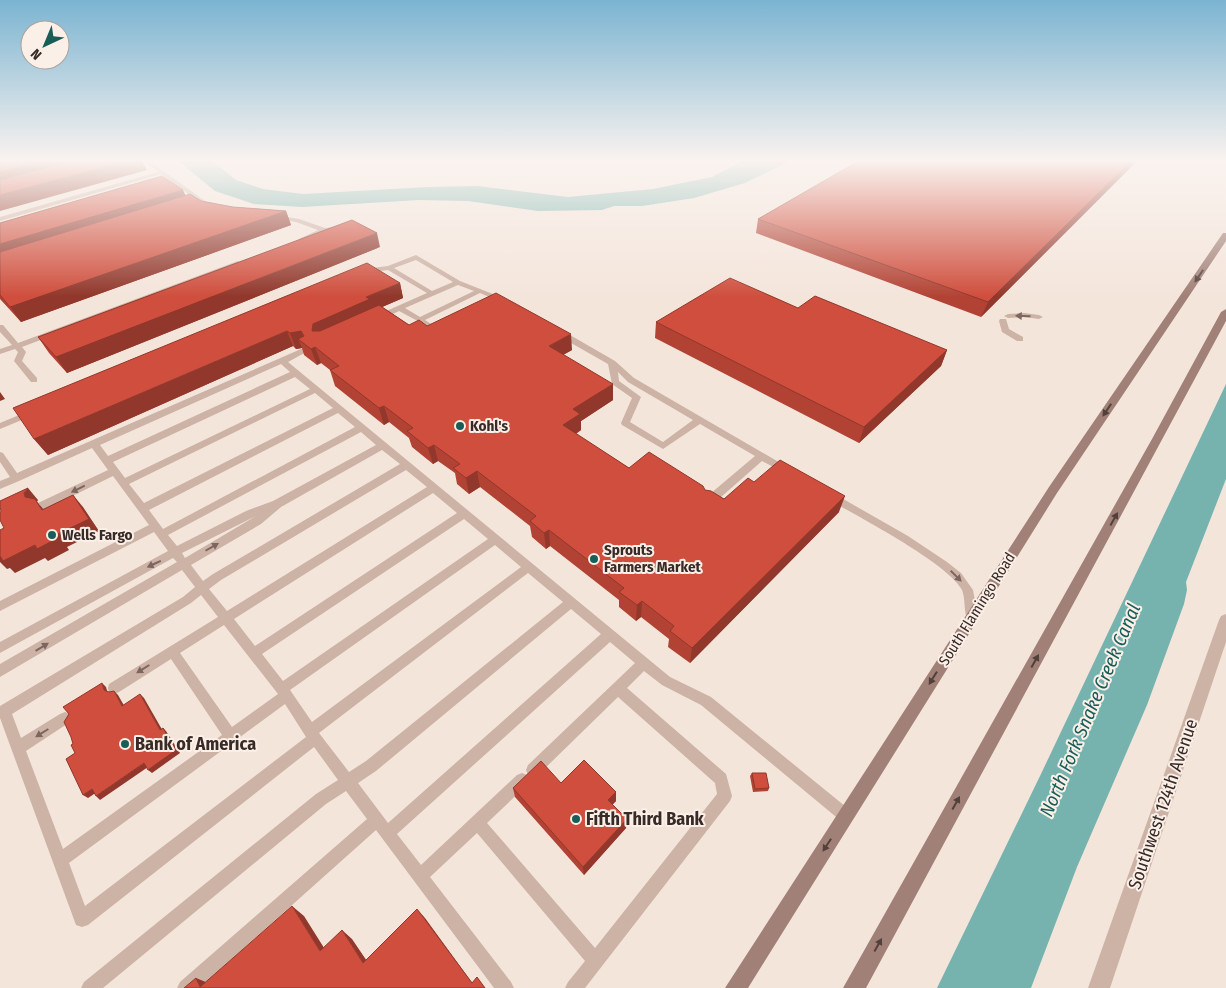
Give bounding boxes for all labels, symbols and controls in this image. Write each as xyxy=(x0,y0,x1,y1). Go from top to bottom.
north arrow xyxy=(20,20,70,70)
text: N xyxy=(27,45,45,63)
one-way arrow xyxy=(1194,269,1204,283)
one-way arrow xyxy=(1015,312,1031,320)
one-way arrow xyxy=(1102,403,1112,417)
place label: Kohl's xyxy=(470,417,508,435)
marker: Kohl's xyxy=(454,420,466,432)
one-way arrow xyxy=(71,485,85,493)
one-way arrow xyxy=(1110,511,1118,526)
place label: Wells Fargo xyxy=(62,526,133,544)
marker: Wells Fargo xyxy=(46,529,58,541)
place label: Sprouts Farmers Market xyxy=(604,541,702,576)
one-way arrow xyxy=(205,543,220,551)
street label: South Flamingo Road xyxy=(935,549,1019,669)
marker: Sprouts Farmers Market xyxy=(588,553,600,565)
one-way arrow xyxy=(147,560,161,568)
one-way arrow xyxy=(950,570,962,582)
water label: North Fork Snake Creek Canal xyxy=(1035,600,1145,820)
one-way arrow xyxy=(35,642,49,651)
one-way arrow xyxy=(1031,654,1039,668)
one-way arrow xyxy=(137,664,150,674)
one-way arrow xyxy=(928,672,938,685)
street label: Southwest 124th Avenue xyxy=(1124,716,1203,892)
one-way arrow xyxy=(35,728,48,738)
place label: Bank of America xyxy=(135,733,256,755)
marker: Bank of America xyxy=(119,738,131,750)
one-way arrow xyxy=(952,797,961,810)
place label: Fifth Third Bank xyxy=(586,808,705,830)
marker: Fifth Third Bank xyxy=(570,813,582,825)
one-way arrow xyxy=(822,838,832,852)
one-way arrow xyxy=(873,939,882,952)

